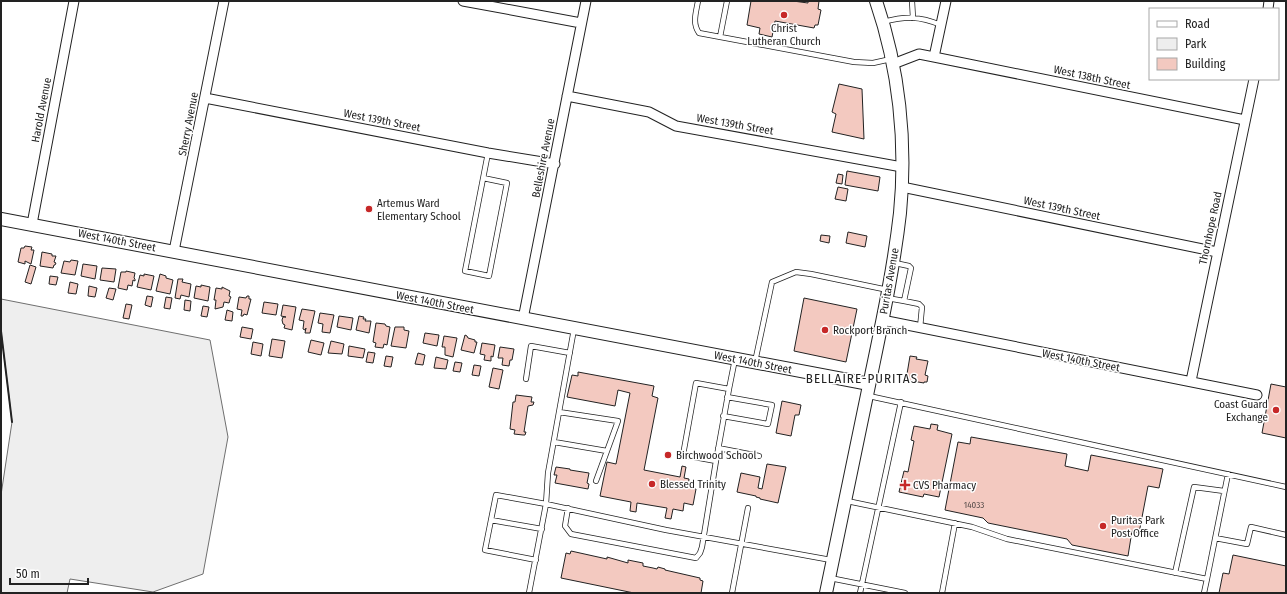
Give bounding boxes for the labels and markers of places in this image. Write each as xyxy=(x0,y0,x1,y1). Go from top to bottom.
marker: Christ Lutheran Church xyxy=(779,10,789,20)
place label: Christ Lutheran Church xyxy=(747,22,821,48)
place label: Artemus Ward Elementary School xyxy=(377,197,461,223)
marker: Artemus Ward Elementary School xyxy=(364,204,374,214)
place label: Rockport Branch xyxy=(833,324,907,337)
marker: Rockport Branch xyxy=(820,325,830,335)
place label: Coast Guard Exchange xyxy=(1214,398,1268,424)
marker: Coast Guard Exchange xyxy=(1271,405,1281,415)
place label: Birchwood School xyxy=(676,449,757,462)
marker: Birchwood School xyxy=(663,450,673,460)
place label: Blessed Trinity xyxy=(660,478,726,491)
marker: Blessed Trinity xyxy=(647,479,657,489)
place label: CVS Pharmacy xyxy=(913,479,976,492)
marker: CVS Pharmacy xyxy=(900,480,910,490)
place label: Puritas Park Post Office xyxy=(1111,514,1165,540)
marker: Puritas Park Post Office xyxy=(1098,521,1108,531)

